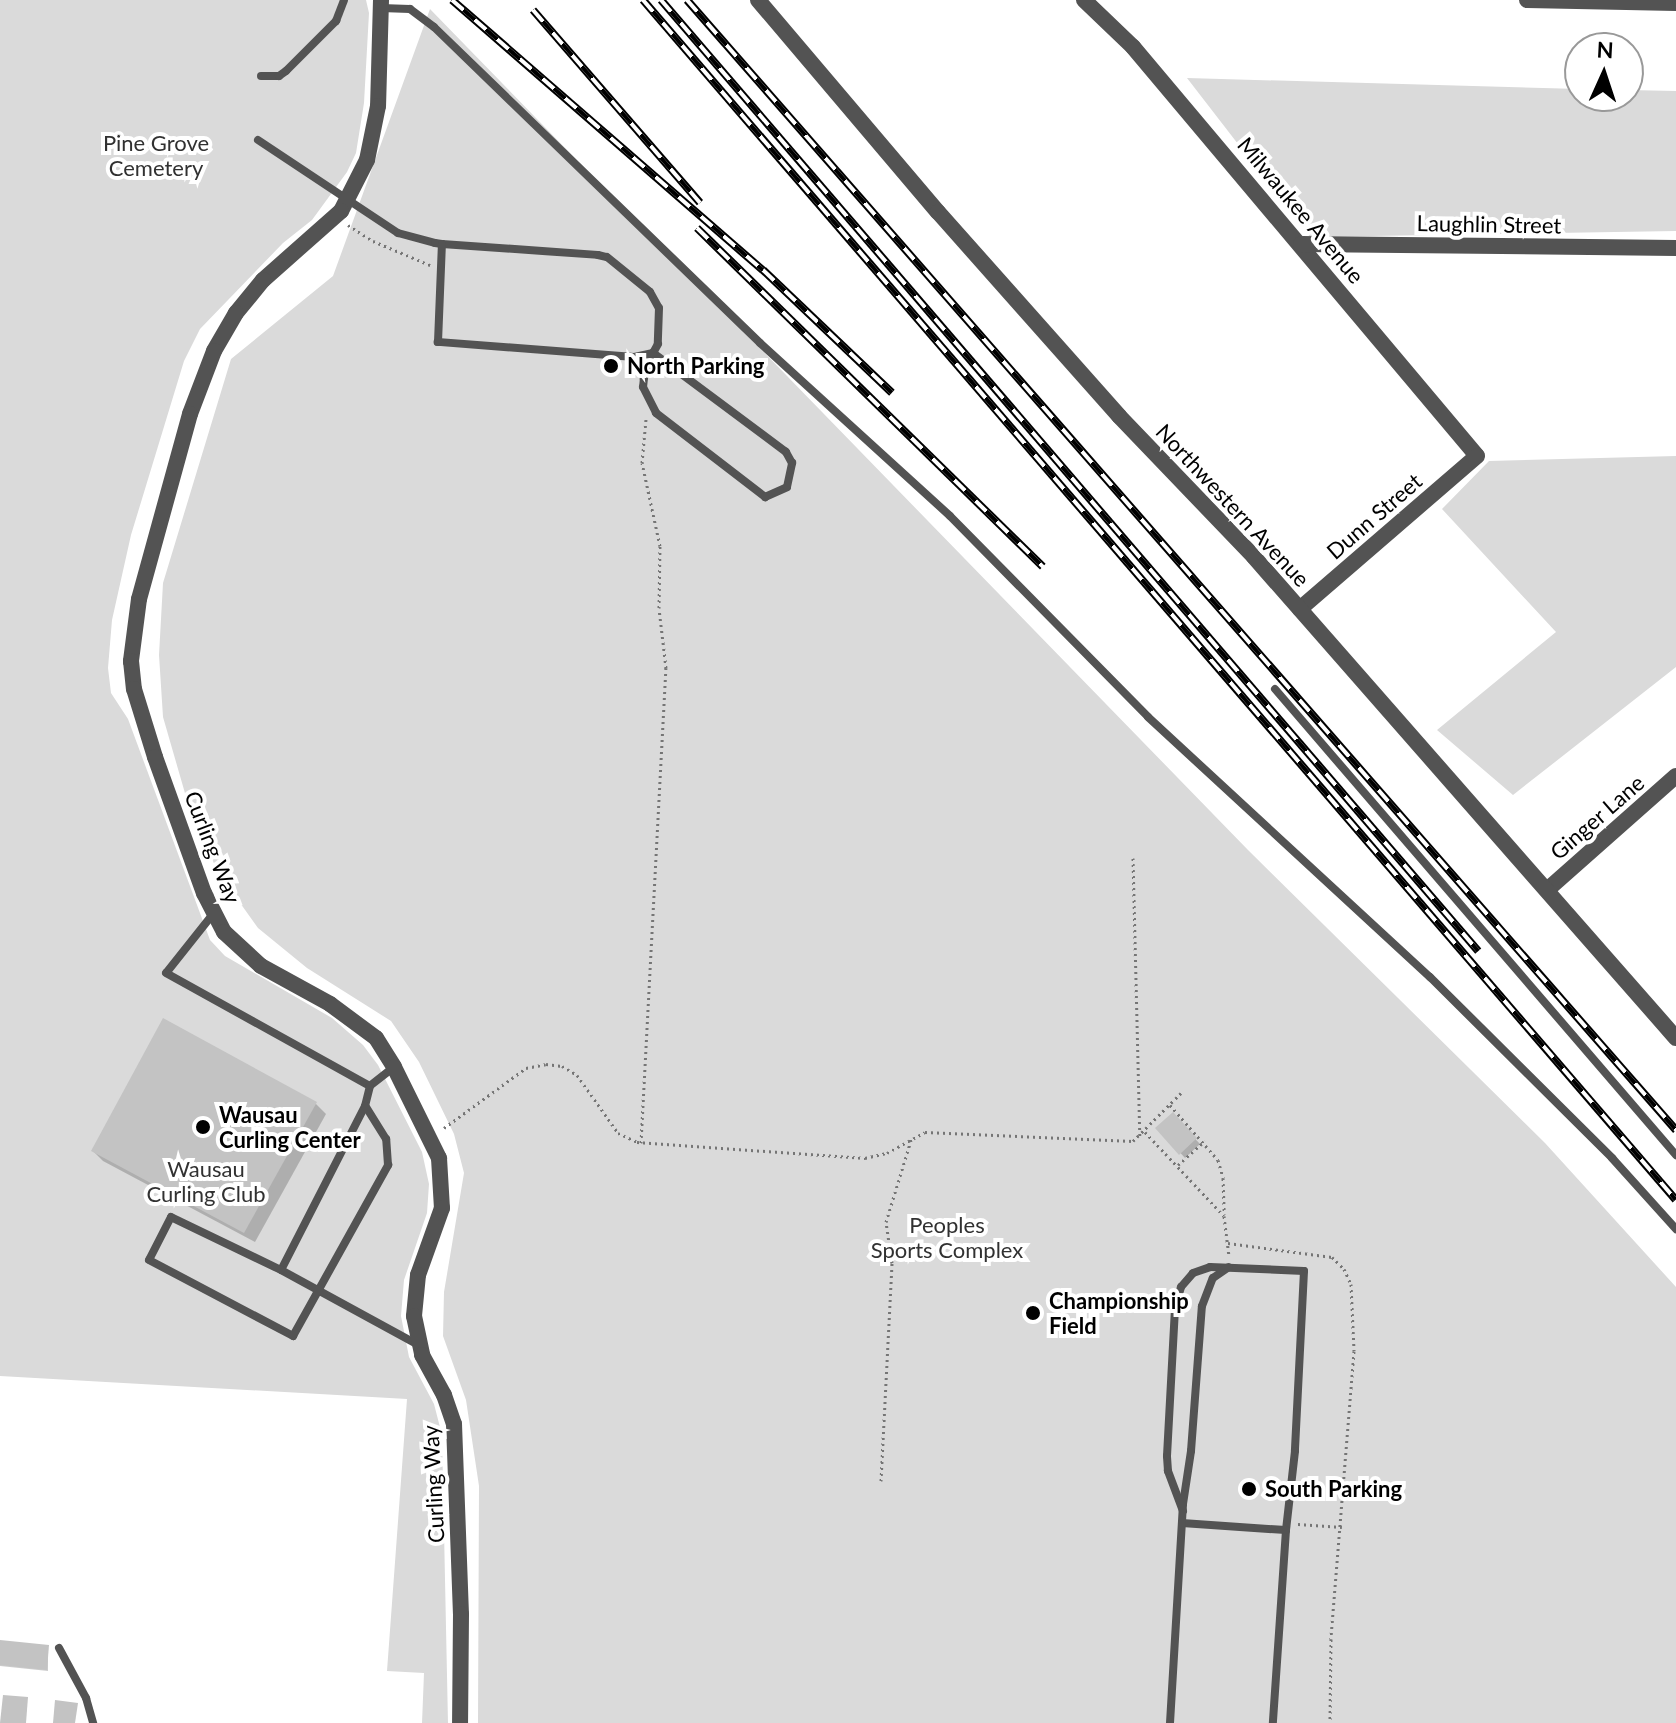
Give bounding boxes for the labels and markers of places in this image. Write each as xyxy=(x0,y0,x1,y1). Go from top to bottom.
place label: North Parking xyxy=(627,353,764,379)
marker: North Parking xyxy=(602,357,620,375)
place label: Wausau Curling Center xyxy=(219,1101,361,1152)
marker: Wausau Curling Center xyxy=(194,1118,212,1136)
place label: Championship Field xyxy=(1049,1287,1189,1338)
marker: Championship Field xyxy=(1024,1304,1042,1322)
place label: South Parking xyxy=(1265,1476,1402,1502)
marker: South Parking xyxy=(1240,1480,1258,1498)

